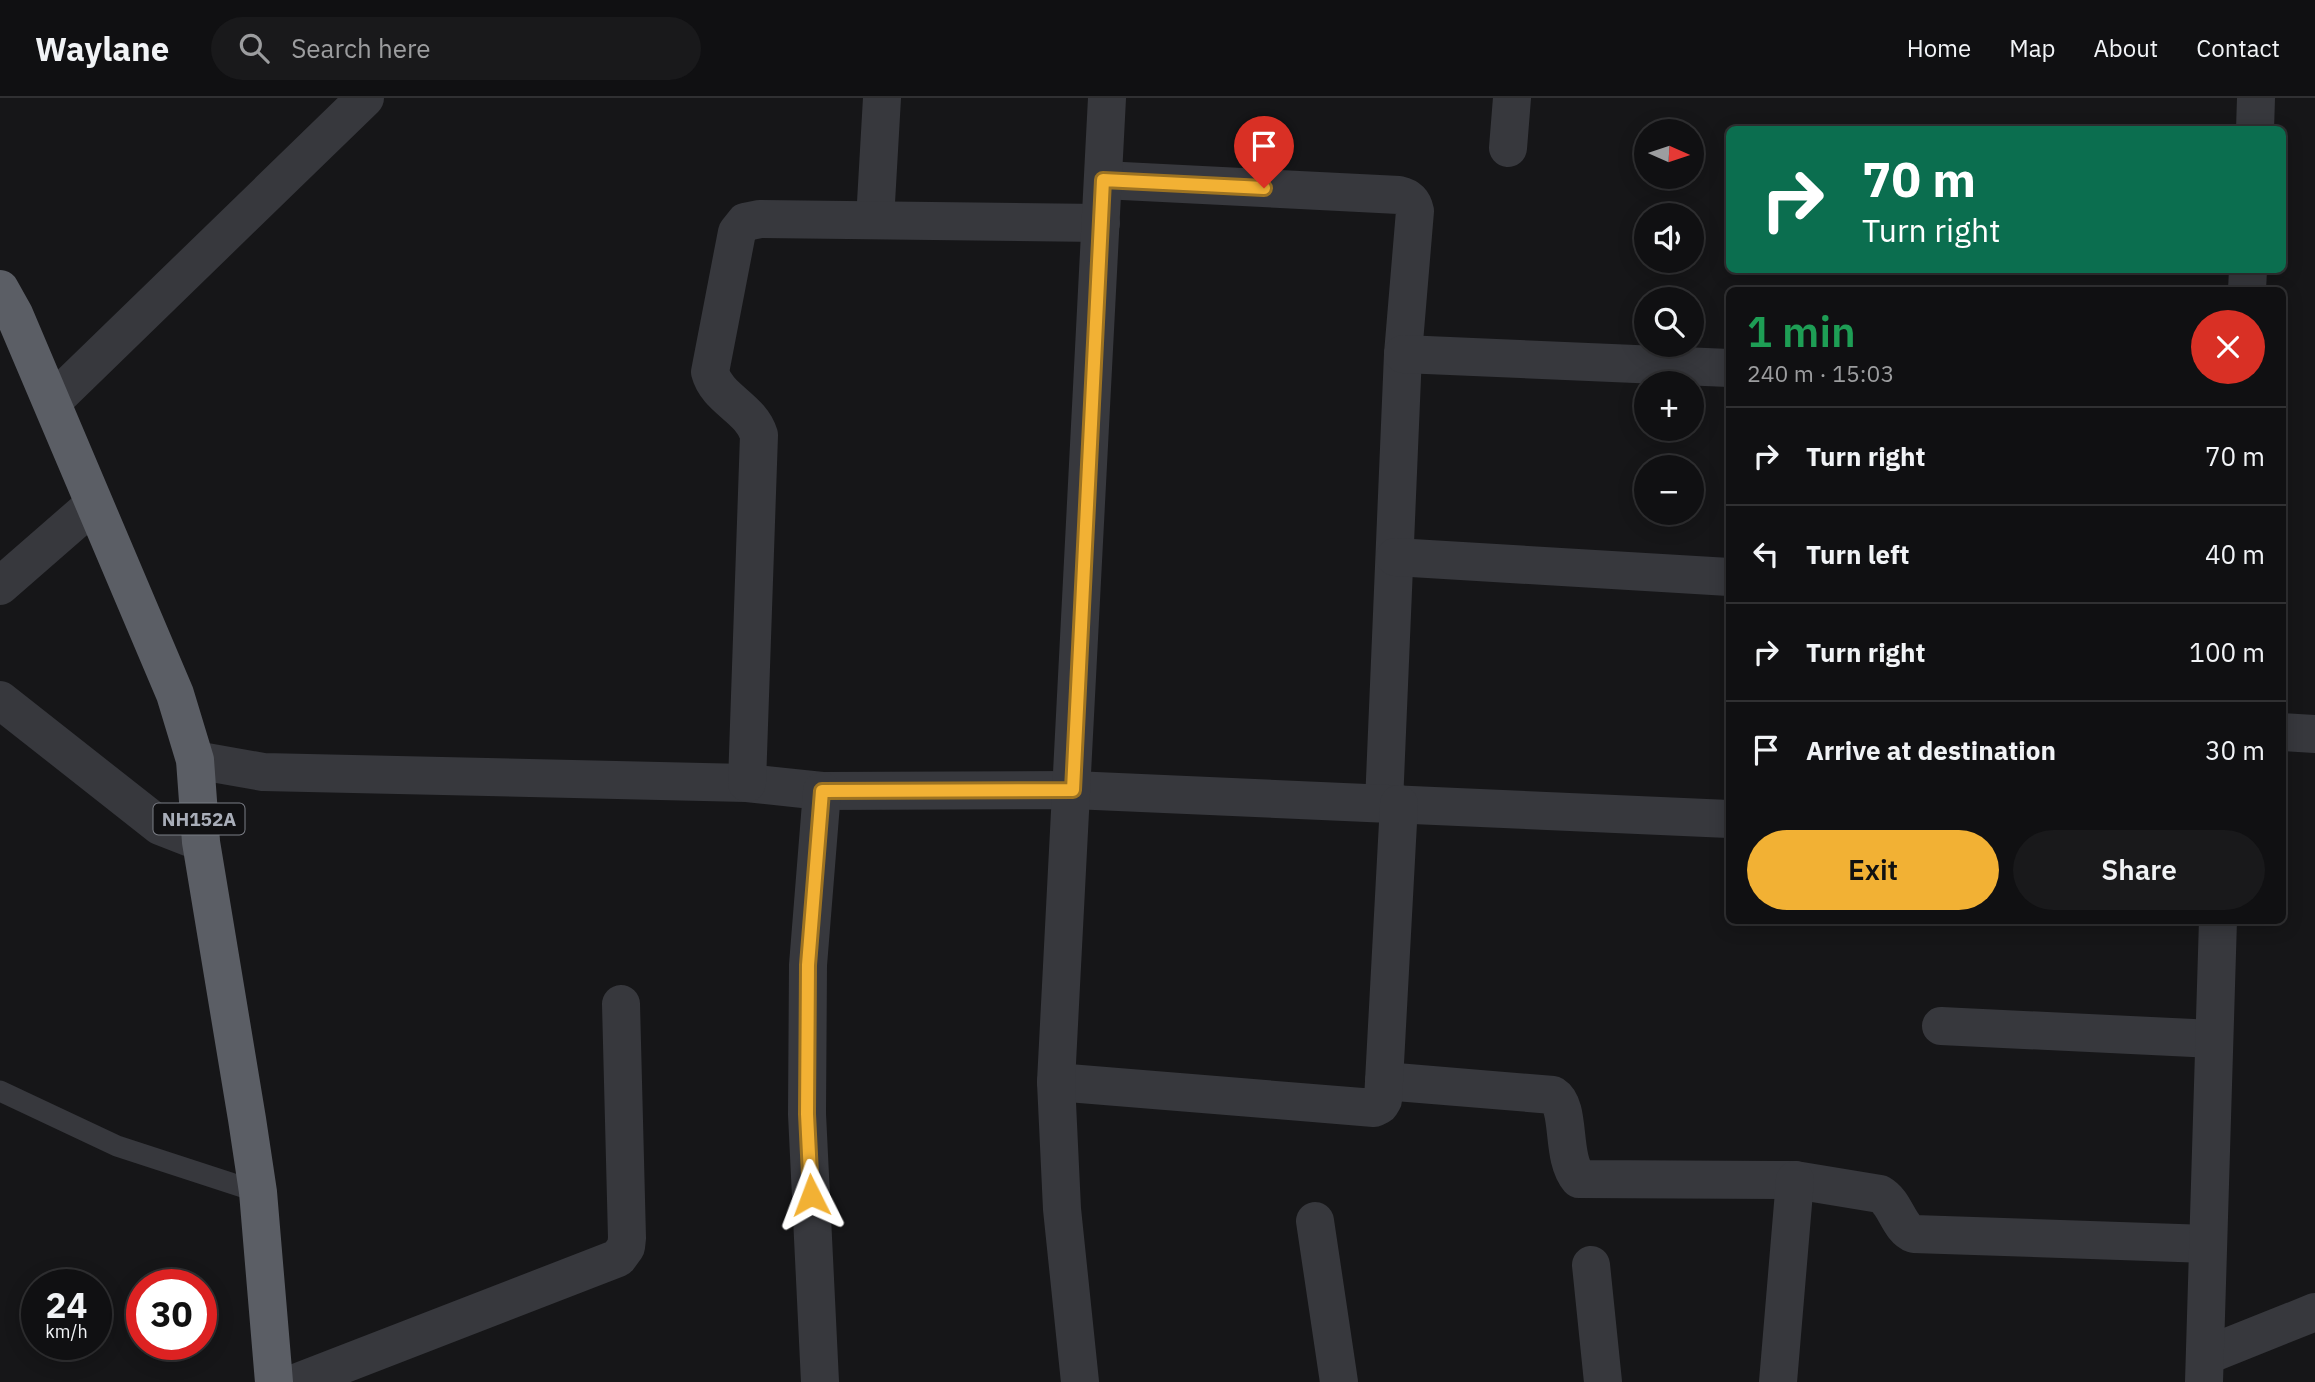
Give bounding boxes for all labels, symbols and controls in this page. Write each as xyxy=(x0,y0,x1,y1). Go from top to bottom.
search box xyxy=(211,17,701,80)
text: Waylane xyxy=(35,27,169,70)
icon: search xyxy=(235,29,273,67)
text: Search here xyxy=(291,31,431,65)
text: Home xyxy=(1907,32,1971,64)
text: Map xyxy=(2009,32,2055,64)
text: About xyxy=(2093,32,2158,64)
text: Contact xyxy=(2196,32,2280,64)
pin xyxy=(1234,116,1294,188)
north arrow xyxy=(1634,119,1704,189)
map controls xyxy=(1634,119,1704,525)
icon: arrive xyxy=(1245,127,1283,165)
text: 70 m xyxy=(1862,147,1976,210)
icon: right xyxy=(1747,154,1838,245)
button: sound xyxy=(1634,203,1704,273)
text: Turn right xyxy=(1862,209,2000,251)
button: search xyxy=(1634,287,1704,357)
text: 1 min xyxy=(1747,304,1856,359)
button: close xyxy=(2191,310,2265,384)
text: 240 m · 15:03 xyxy=(1747,358,1894,388)
button: + xyxy=(1634,371,1704,441)
icon: right xyxy=(1747,437,1785,475)
text: Turn right xyxy=(1806,439,1925,473)
text: 70 m xyxy=(2205,439,2265,473)
button: − xyxy=(1634,455,1704,525)
icon: left xyxy=(1747,535,1785,573)
text: Turn left xyxy=(1806,537,1909,571)
text: 40 m xyxy=(2205,537,2265,571)
icon: right xyxy=(1747,633,1785,671)
text: Turn right xyxy=(1806,635,1925,669)
text: 100 m xyxy=(2189,635,2265,669)
icon: arrive xyxy=(1747,731,1785,769)
text: Arrive at destination xyxy=(1806,733,2056,767)
text: 30 m xyxy=(2205,733,2265,767)
road number: NH152A xyxy=(154,804,244,834)
button: Exit xyxy=(1747,830,1999,910)
button: Share xyxy=(2013,830,2265,910)
position arrow xyxy=(774,1158,848,1232)
speed limit sign: 30 xyxy=(126,1269,217,1360)
text: 24 xyxy=(45,1282,88,1328)
text: km/h xyxy=(45,1320,88,1343)

